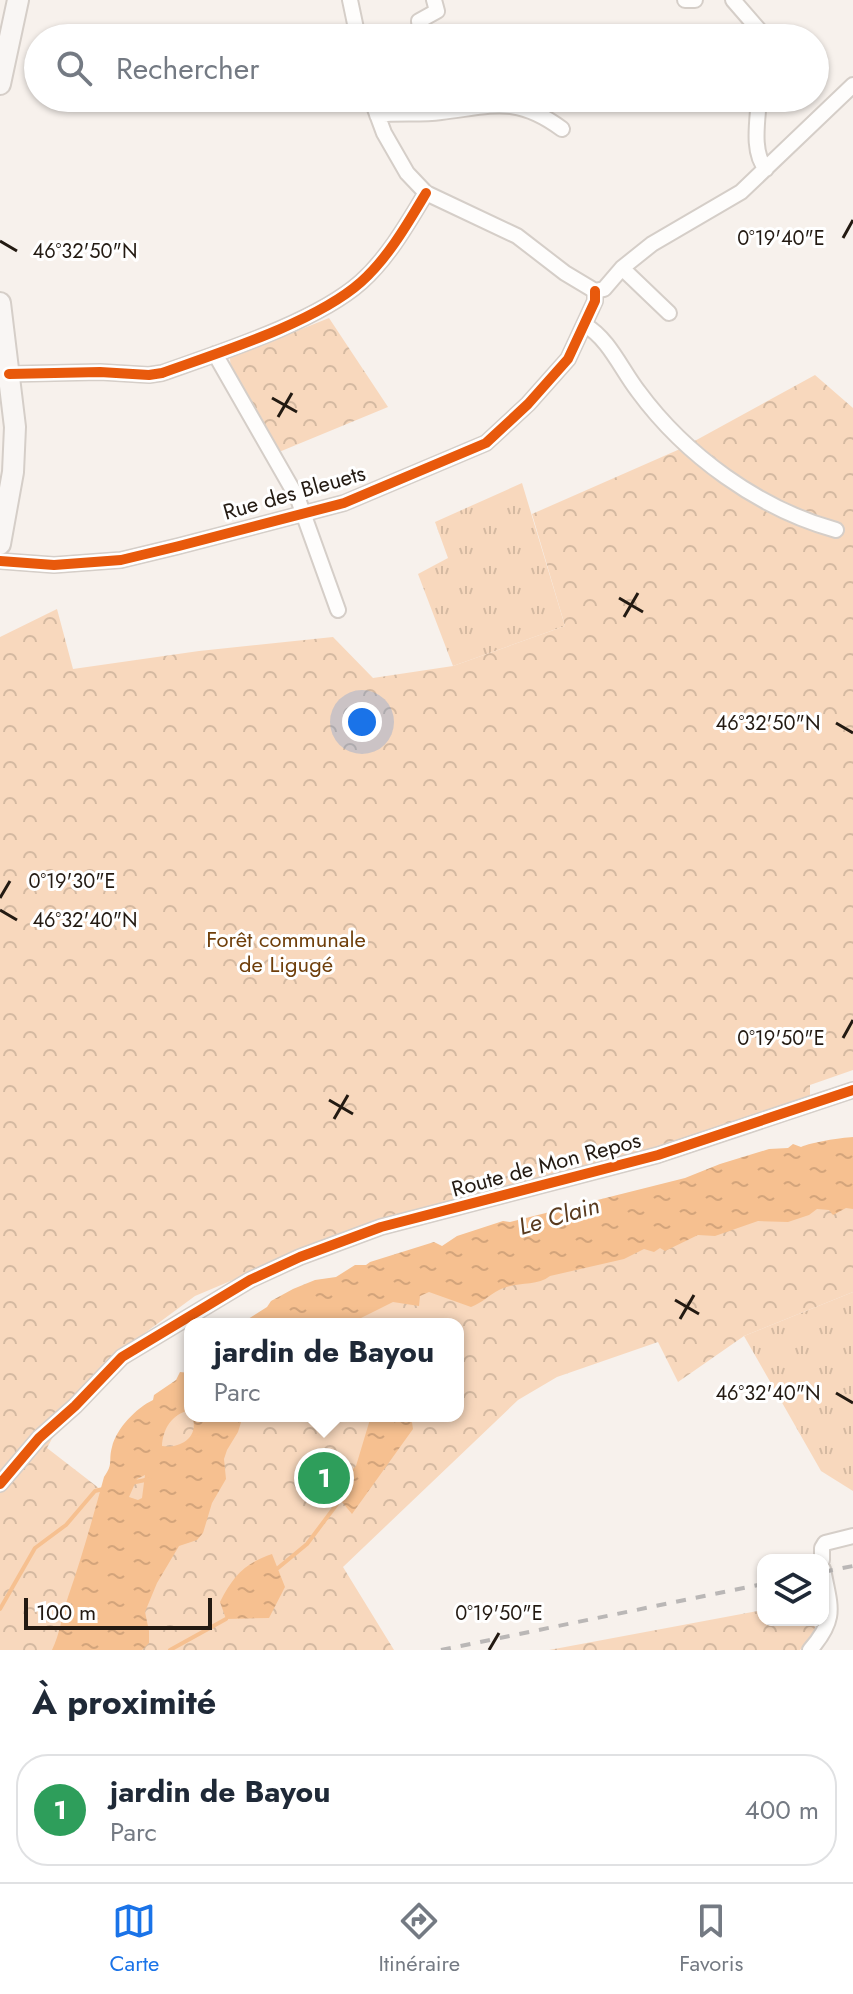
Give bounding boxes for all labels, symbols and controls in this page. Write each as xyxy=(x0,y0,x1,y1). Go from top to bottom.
search box xyxy=(24,24,829,112)
icon: search xyxy=(52,46,96,90)
text: Rechercher xyxy=(116,47,259,90)
text: 0°19'40"E xyxy=(737,224,825,253)
text: 46°32'50"N xyxy=(33,237,137,266)
street label: Rue des Bleuets xyxy=(219,456,369,528)
your location xyxy=(342,702,382,742)
text: 46°32'50"N xyxy=(716,709,820,738)
text: 0°19'30"E xyxy=(29,867,116,896)
text: 46°32'40"N xyxy=(32,906,138,935)
park label: Forêt communale de Ligugé xyxy=(206,923,366,980)
text: 0°19'50"E xyxy=(737,1024,825,1053)
street label: Route de Mon Repos xyxy=(448,1123,644,1205)
water label: Le Clain xyxy=(514,1187,603,1244)
popup xyxy=(184,1318,464,1422)
text: jardin de Bayou xyxy=(214,1330,434,1373)
text: Parc xyxy=(214,1373,261,1411)
text: 46°32'40"N xyxy=(715,1379,821,1408)
pin: 1 xyxy=(298,1448,350,1508)
map controls xyxy=(757,1554,829,1626)
button: layers xyxy=(757,1554,829,1626)
scale bar xyxy=(24,1594,212,1630)
text: 100 m xyxy=(36,1596,96,1628)
text: 0°19'50"E xyxy=(455,1599,543,1628)
text: À proximité xyxy=(32,1678,216,1727)
text: jardin de Bayou xyxy=(110,1770,330,1813)
text: 1 xyxy=(53,1791,67,1829)
text: 400 m xyxy=(745,1791,819,1829)
text: Parc xyxy=(110,1813,157,1851)
tab: Carte xyxy=(110,1899,159,1979)
tab: Itinéraire xyxy=(378,1899,460,1979)
tab: Favoris xyxy=(679,1899,743,1979)

